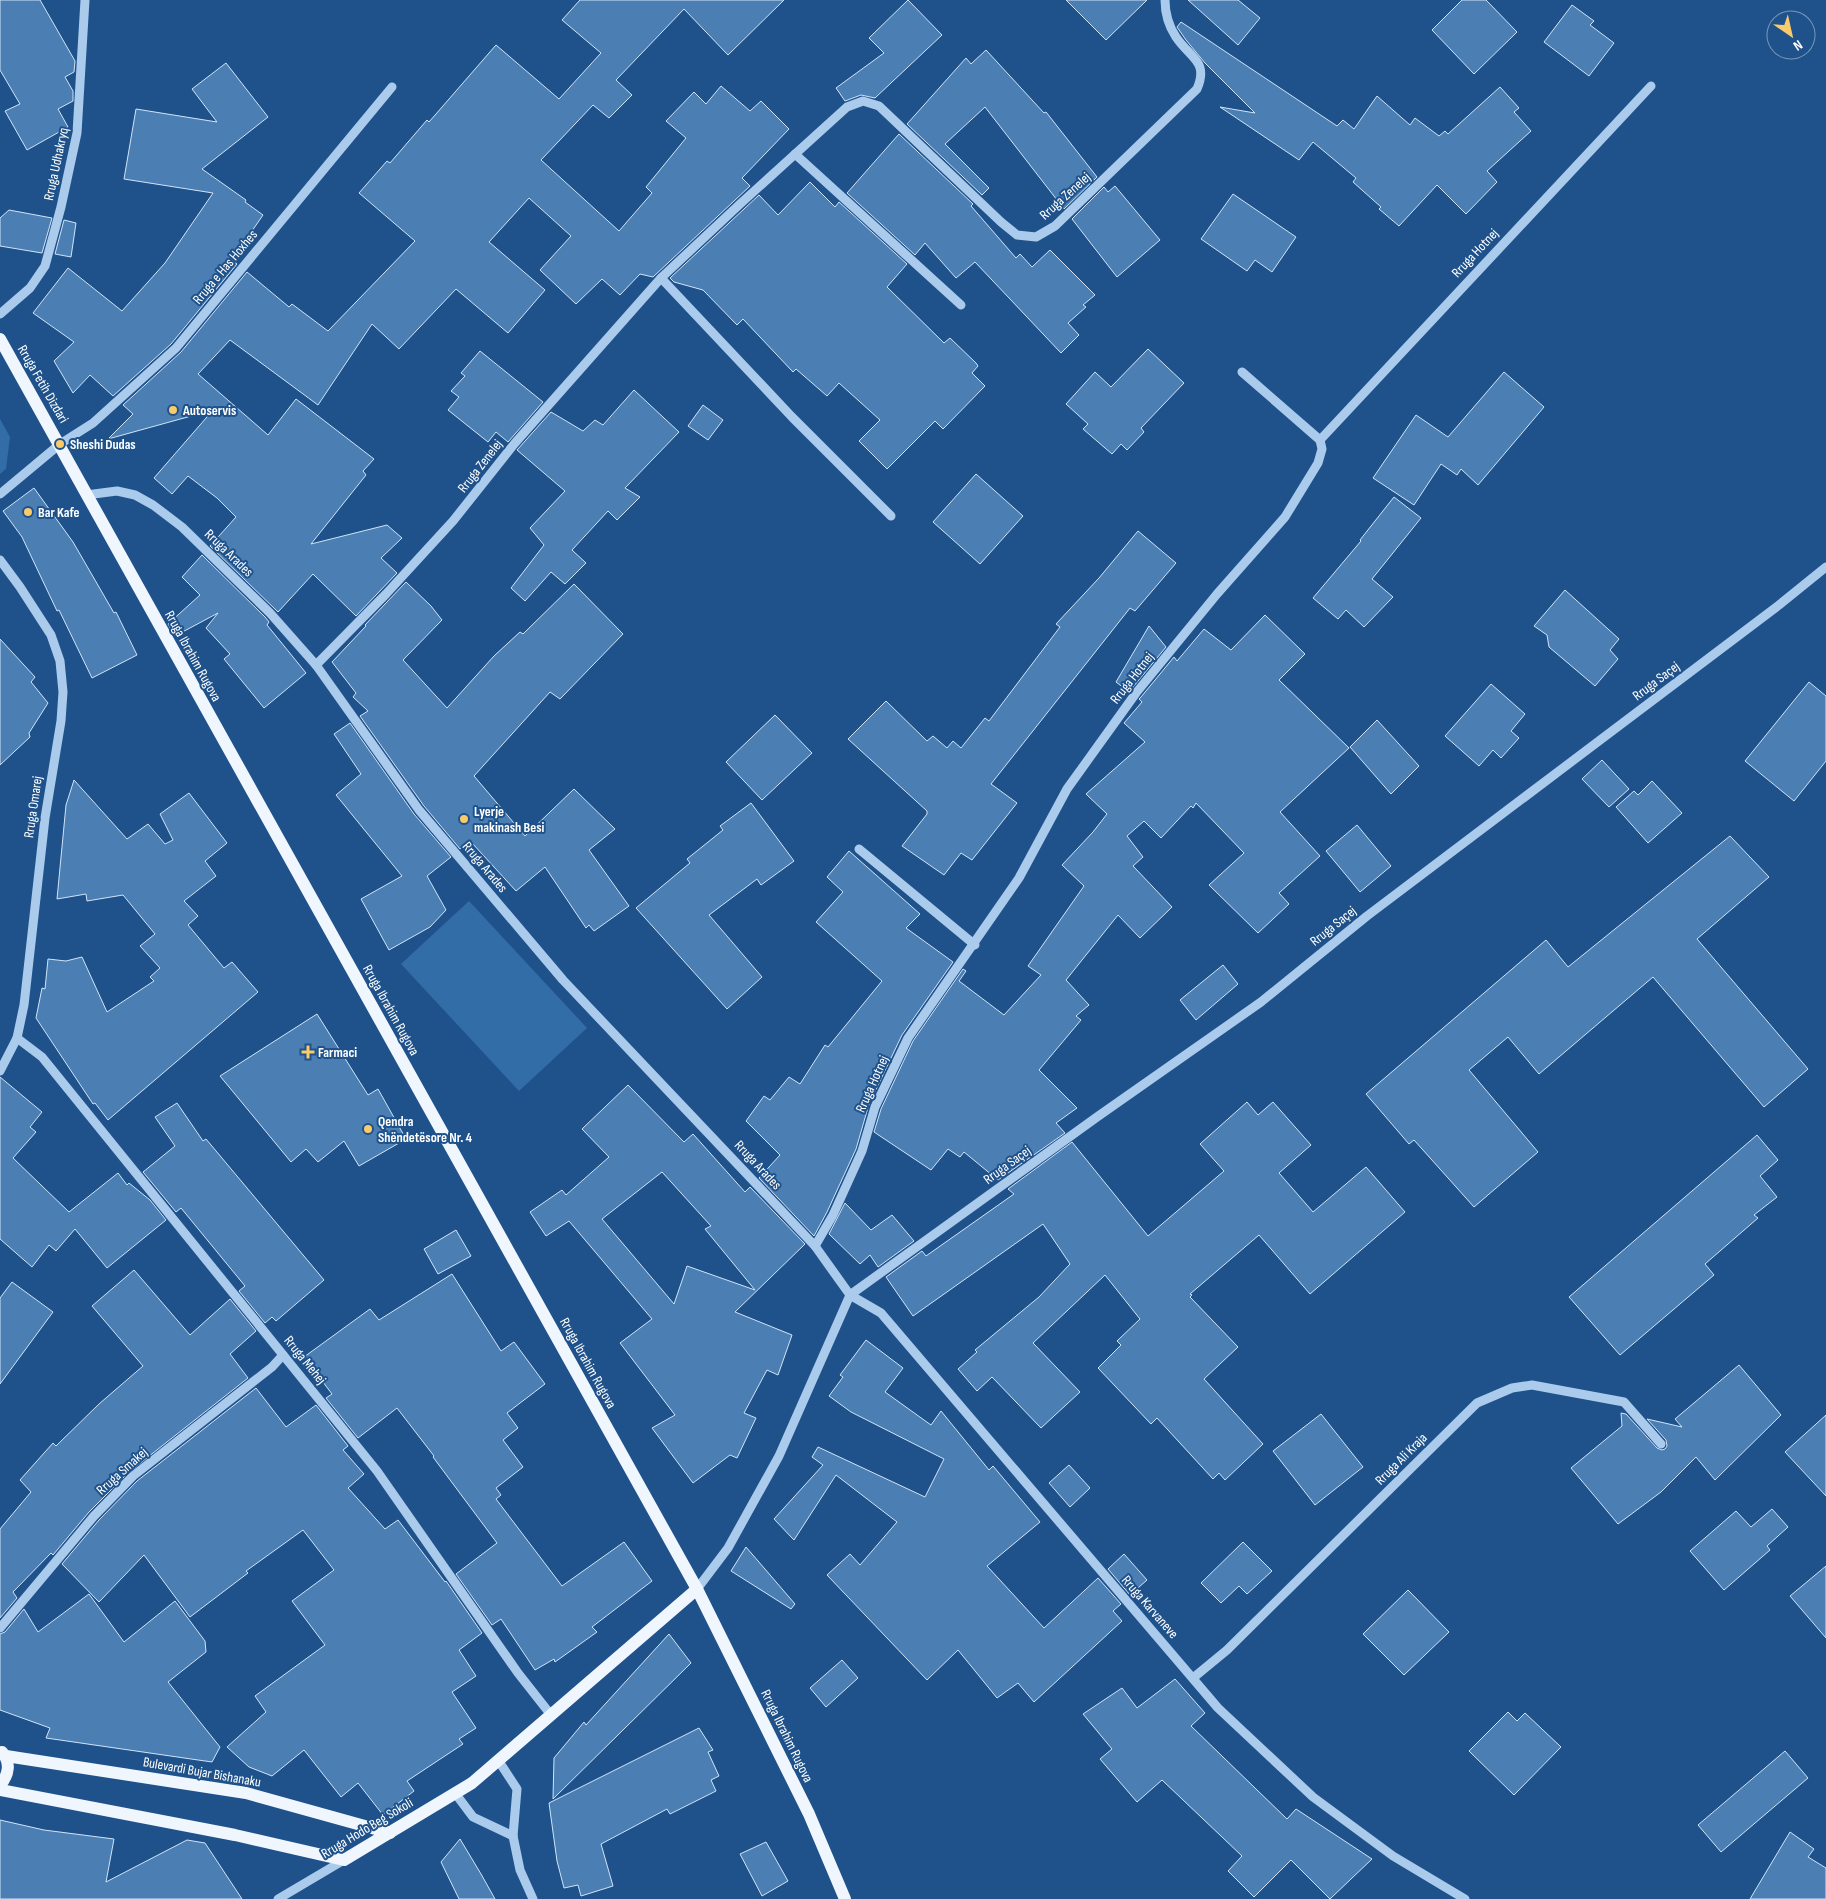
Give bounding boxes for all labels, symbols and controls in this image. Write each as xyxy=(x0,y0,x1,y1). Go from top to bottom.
north arrow xyxy=(1766,10,1816,60)
text: N xyxy=(1790,36,1806,55)
street label: Rruga Udhakryq xyxy=(40,126,72,202)
street label: Rruga Zenelej xyxy=(1036,169,1094,223)
street label: Rruga Hotnej xyxy=(1448,225,1502,281)
street label: Rruga e Has Hoxhes xyxy=(189,226,261,308)
street label: Rruga Fetih Dizdari xyxy=(14,342,72,426)
place label: Autoservis xyxy=(182,402,236,419)
marker: Autoservis xyxy=(167,404,179,416)
place label: Sheshi Dudas xyxy=(70,436,136,453)
street label: Rruga Zenelej xyxy=(454,436,506,496)
marker: Sheshi Dudas xyxy=(54,438,66,450)
place label: Bar Kafe xyxy=(38,504,80,521)
marker: Bar Kafe xyxy=(22,506,34,518)
street label: Rruga Arades xyxy=(201,526,257,580)
street label: Rruga Ibrahim Rugova xyxy=(161,608,225,704)
street label: Rruga Hotnej xyxy=(1107,649,1157,707)
street label: Rruga Saçej xyxy=(1629,658,1683,704)
street label: Rruga Omarej xyxy=(20,775,46,839)
place label: Lyerje makinash Besi xyxy=(474,803,545,836)
marker: Lyerje makinash Besi xyxy=(458,813,470,825)
street label: Rruga Arades xyxy=(459,838,511,896)
street label: Rruga Saçej xyxy=(1307,902,1359,950)
street label: Rruga Ibrahim Rugova xyxy=(359,962,423,1058)
place label: Farmaci xyxy=(318,1044,357,1061)
marker: Farmaci xyxy=(302,1046,314,1058)
street label: Rruga Hotnej xyxy=(852,1053,892,1115)
place label: Qendra Shëndetësore Nr. 4 xyxy=(378,1113,473,1146)
marker: Qendra Shëndetësore Nr. 4 xyxy=(362,1123,374,1135)
street label: Rruga Arades xyxy=(731,1137,785,1193)
street label: Rruga Saçej xyxy=(980,1142,1034,1188)
street label: Rruga Ibrahim Rugova xyxy=(556,1315,620,1411)
street label: Rruga Mehej xyxy=(280,1332,330,1388)
street label: Rruga Ali Kraja xyxy=(1371,1429,1431,1489)
street label: Rruga Smakej xyxy=(93,1444,151,1498)
street label: Rruga Karvaneve xyxy=(1118,1572,1182,1642)
street label: Rruga Ibrahim Rugova xyxy=(757,1687,817,1785)
street label: Bulevardi Bujar Bishanaku xyxy=(142,1753,262,1791)
street label: Rruga Hodo Beg Sokoli xyxy=(318,1794,416,1862)

